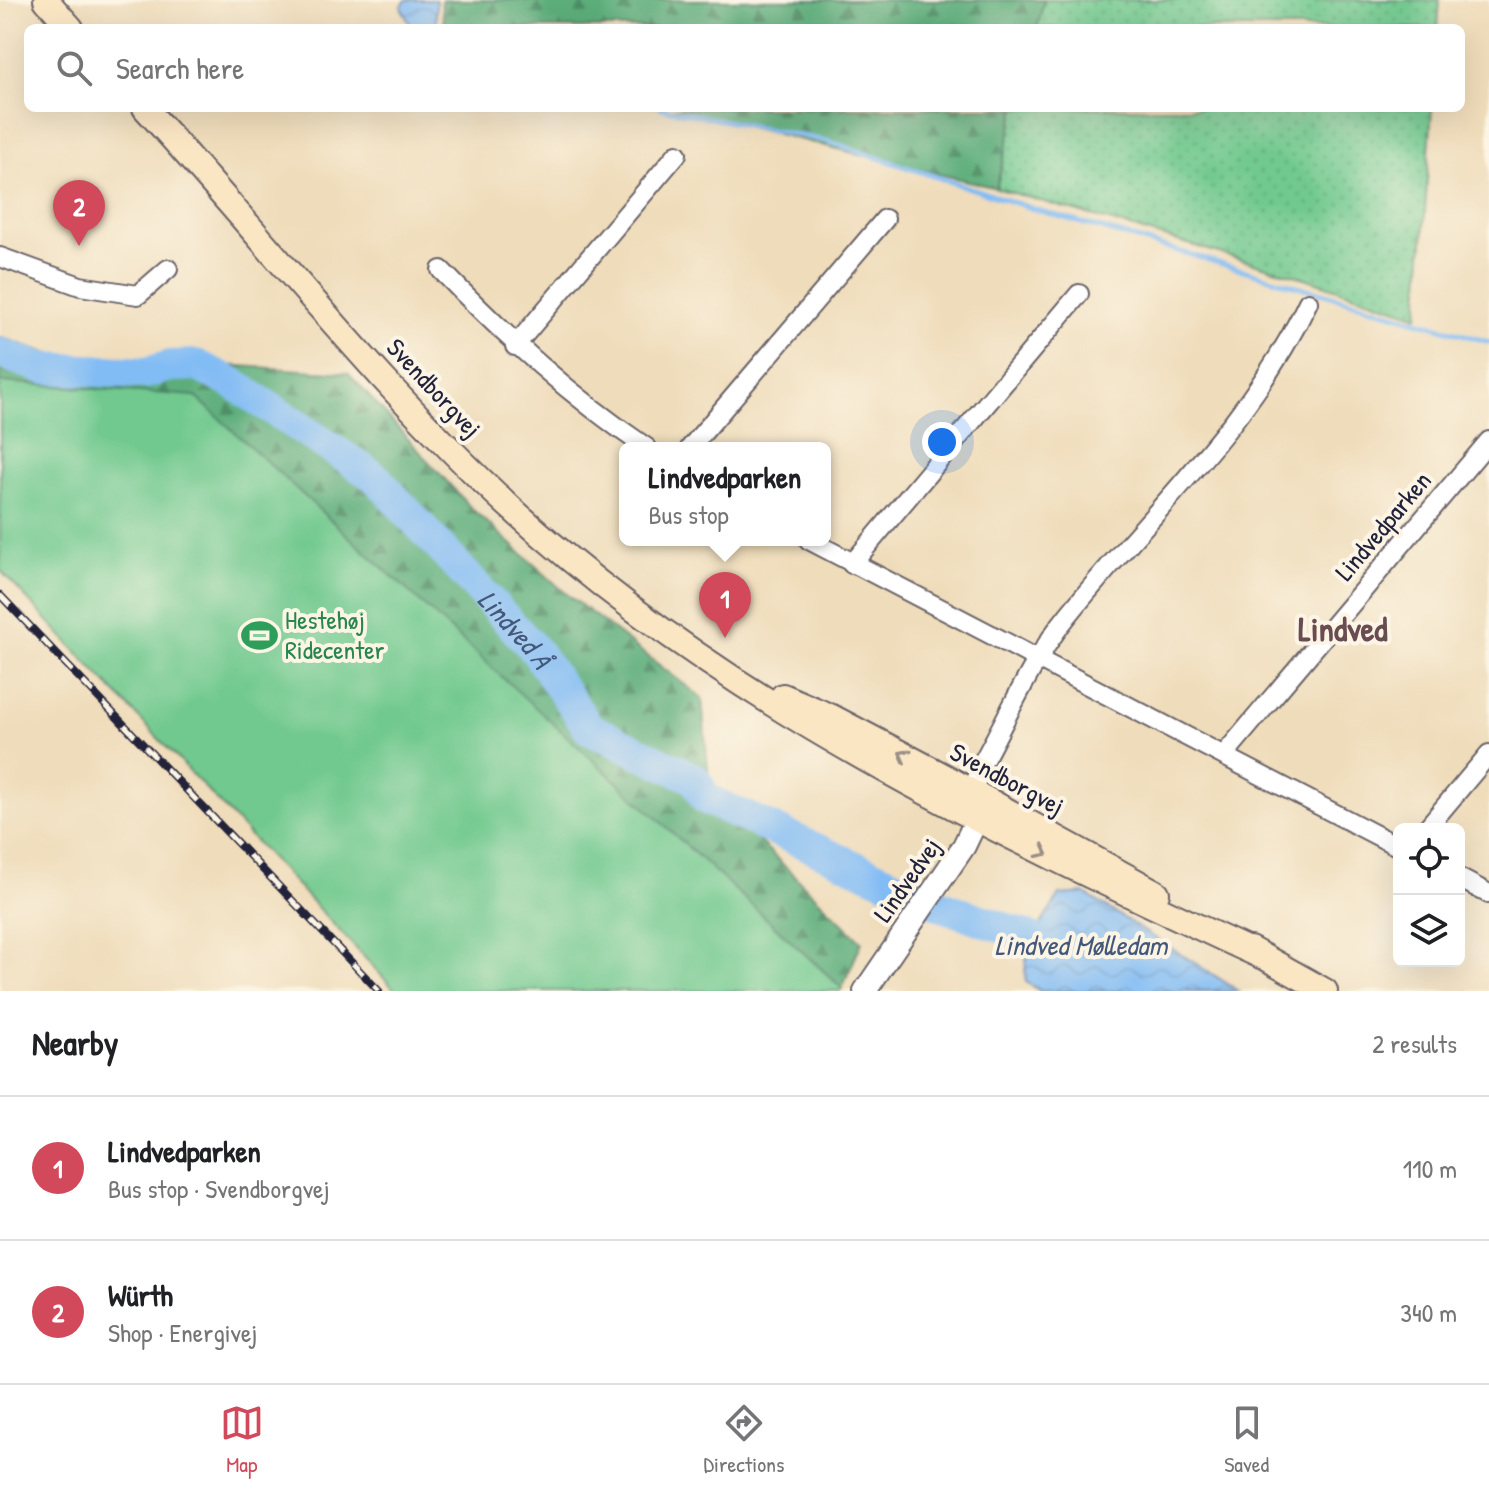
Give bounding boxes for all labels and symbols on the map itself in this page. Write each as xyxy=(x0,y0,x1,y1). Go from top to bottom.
pin: 2 xyxy=(53,180,105,246)
street label: Svendborgvej xyxy=(379,330,490,445)
your location xyxy=(922,422,962,462)
street label: Lindvedparken xyxy=(1327,464,1439,588)
pin: 1 xyxy=(699,572,751,638)
water label: Lindved Å xyxy=(470,582,562,678)
place label: Hestehøj Ridecenter xyxy=(285,602,385,667)
district label: Lindved xyxy=(1298,606,1388,652)
sports icon: Hestehøj Ridecenter xyxy=(240,616,278,654)
street label: Svendborgvej xyxy=(944,734,1070,823)
one-way arrow xyxy=(898,750,913,765)
street label: Lindvedvej xyxy=(865,831,948,929)
one-way arrow xyxy=(1035,842,1050,858)
water label: Lindved Mølledam xyxy=(995,926,1168,964)

